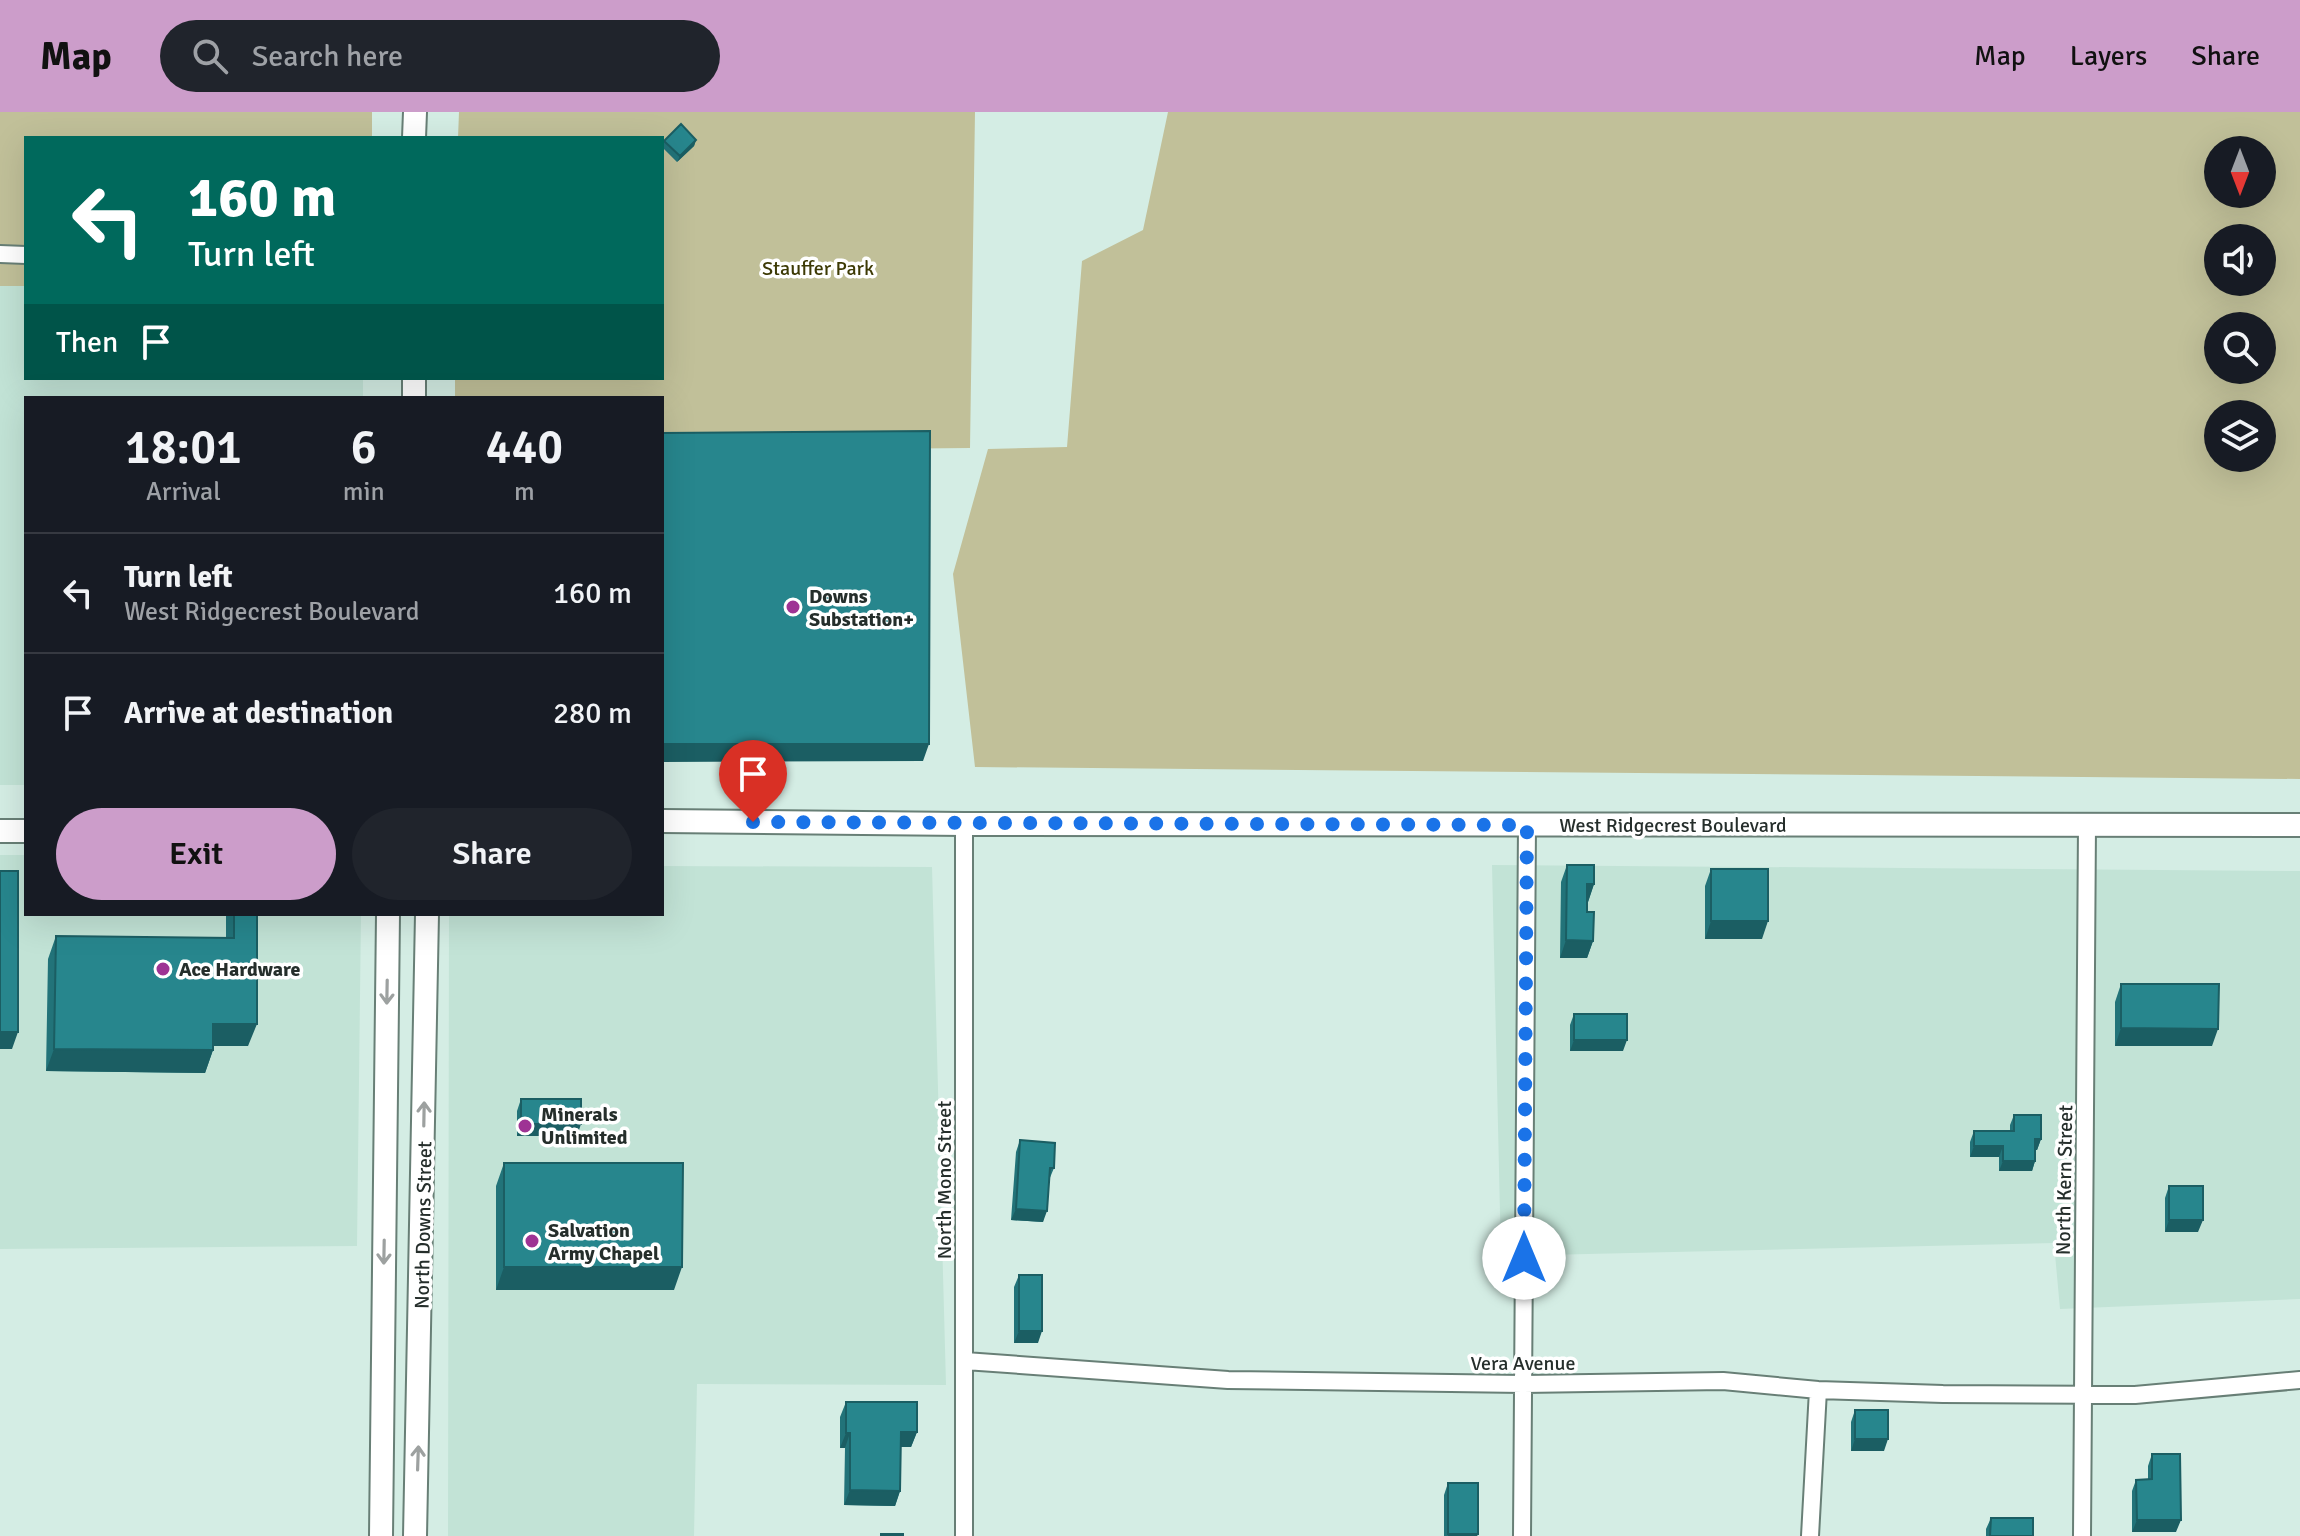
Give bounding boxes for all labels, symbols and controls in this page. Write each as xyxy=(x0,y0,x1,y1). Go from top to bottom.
search box xyxy=(160,20,720,92)
text: Map xyxy=(40,33,112,80)
icon: search xyxy=(188,34,232,78)
text: Search here xyxy=(252,38,403,75)
text: Map xyxy=(1974,39,2026,73)
text: Layers xyxy=(2070,39,2147,73)
text: Share xyxy=(2191,39,2260,73)
north arrow xyxy=(2204,136,2276,208)
map controls xyxy=(2204,136,2276,472)
text: 160 m xyxy=(188,163,336,232)
icon: left xyxy=(56,168,160,272)
button: sound xyxy=(2204,224,2276,296)
text: Turn left xyxy=(188,232,315,277)
park label: Stauffer Park xyxy=(762,256,874,281)
button: search xyxy=(2204,312,2276,384)
icon: arrive xyxy=(134,320,178,364)
text: Then xyxy=(56,324,118,361)
button: layers xyxy=(2204,400,2276,472)
text: 18:01 xyxy=(125,418,242,477)
text: 6 xyxy=(351,418,377,477)
text: 440 xyxy=(485,418,563,477)
text: Arrival xyxy=(146,476,221,508)
text: min xyxy=(343,476,385,508)
text: m xyxy=(514,476,535,508)
text: Turn left xyxy=(124,559,233,596)
icon: left xyxy=(56,571,100,615)
text: 160 m xyxy=(553,575,632,612)
place label: Downs Substation+ xyxy=(809,584,914,632)
text: West Ridgecrest Boulevard xyxy=(124,596,420,628)
marker: Downs Substation+ xyxy=(784,598,802,616)
icon: arrive xyxy=(56,691,100,735)
text: Arrive at destination xyxy=(124,695,393,732)
text: 280 m xyxy=(553,695,632,732)
pin xyxy=(719,740,787,822)
icon: arrive xyxy=(731,752,775,796)
button: Exit xyxy=(56,808,336,900)
button: Share xyxy=(352,808,632,900)
street label: West Ridgecrest Boulevard xyxy=(1559,813,1787,838)
place label: Ace Hardware xyxy=(179,957,301,982)
marker: Ace Hardware xyxy=(154,960,172,978)
one-way arrow xyxy=(379,978,395,1005)
one-way arrow xyxy=(416,1101,432,1128)
street label: North Mono Street xyxy=(932,1101,957,1259)
place label: Minerals Unlimited xyxy=(541,1102,628,1150)
street label: North Kern Street xyxy=(2051,1105,2078,1255)
marker: Minerals Unlimited xyxy=(516,1117,534,1135)
street label: North Downs Street xyxy=(410,1141,437,1309)
position arrow xyxy=(1482,1216,1566,1300)
place label: Salvation Army Chapel xyxy=(548,1218,659,1266)
marker: Salvation Army Chapel xyxy=(523,1232,541,1250)
one-way arrow xyxy=(376,1238,392,1265)
street label: Vera Avenue xyxy=(1471,1351,1575,1376)
one-way arrow xyxy=(410,1445,425,1472)

